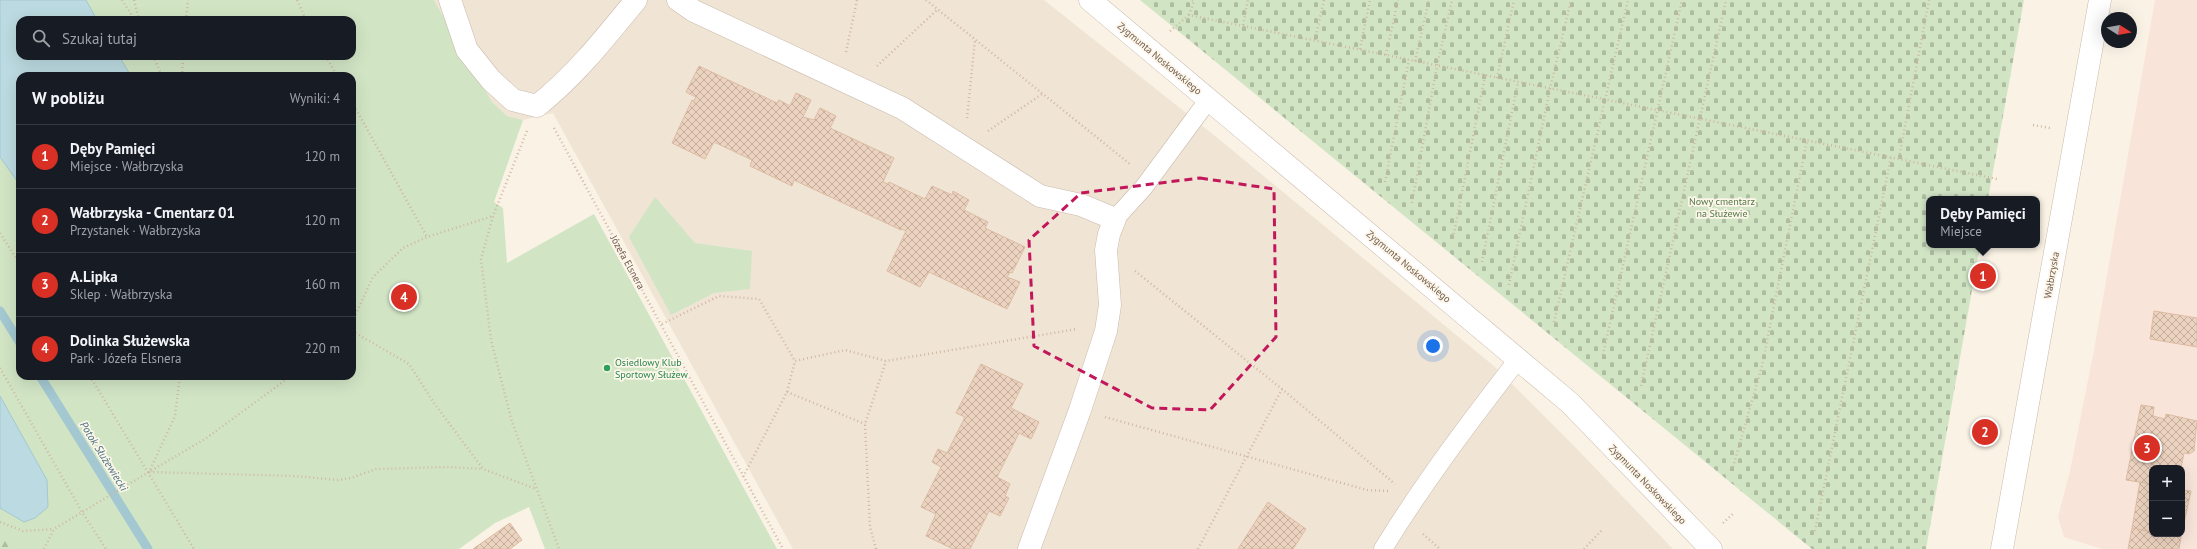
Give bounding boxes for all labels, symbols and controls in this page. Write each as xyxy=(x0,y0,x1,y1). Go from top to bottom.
north arrow xyxy=(2101,12,2137,48)
search box xyxy=(16,16,356,60)
street label: Zygmunta Noskowskiego xyxy=(1115,19,1204,97)
icon: search xyxy=(30,27,52,49)
text: Szukaj tutaj xyxy=(62,29,137,48)
text: W pobliżu xyxy=(32,87,104,109)
text: Wyniki: 4 xyxy=(290,90,340,107)
text: Dęby Pamięci xyxy=(70,139,155,158)
text: 1 xyxy=(41,148,49,165)
text: 120 m xyxy=(305,148,340,165)
text: Miejsce · Wałbrzyska xyxy=(70,158,183,175)
park label: Nowy cmentarz na Służewie xyxy=(1689,195,1755,220)
popup xyxy=(1926,196,2040,248)
text: Wałbrzyska - Cmentarz 01 xyxy=(70,203,235,222)
text: Dęby Pamięci xyxy=(1940,204,2026,223)
text: 2 xyxy=(41,212,49,229)
text: 120 m xyxy=(305,212,340,229)
text: Przystanek · Wałbrzyska xyxy=(70,222,201,239)
text: Miejsce xyxy=(1940,223,1982,240)
street label: Zygmunta Noskowskiego xyxy=(1364,227,1453,305)
street label: Józefa Elsnera xyxy=(607,232,648,292)
street label: Wałbrzyska xyxy=(2041,251,2062,300)
pin: 1 xyxy=(1970,261,1996,291)
text: A.Lipka xyxy=(70,267,118,286)
text: 3 xyxy=(41,276,49,293)
text: 160 m xyxy=(305,276,340,293)
pin: 4 xyxy=(391,282,417,312)
text: Sklep · Wałbrzyska xyxy=(70,286,173,303)
text: Dolinka Służewska xyxy=(70,331,190,350)
your location xyxy=(1423,336,1443,356)
text: 4 xyxy=(41,340,49,357)
text: 220 m xyxy=(305,340,340,357)
text: Park · Józefa Elsnera xyxy=(70,350,182,367)
place label: Osiedlowy Klub Sportowy Służew xyxy=(615,356,689,381)
marker: Osiedlowy Klub Sportowy Służew xyxy=(602,363,612,373)
pin: 2 xyxy=(1972,417,1998,447)
water label: Potok Służewiecki xyxy=(77,419,132,494)
pin: 3 xyxy=(2134,433,2160,463)
street label: Zygmunta Noskowskiego xyxy=(1606,442,1689,527)
map controls xyxy=(2149,465,2185,537)
button: + xyxy=(2149,465,2185,501)
button: − xyxy=(2149,501,2185,537)

